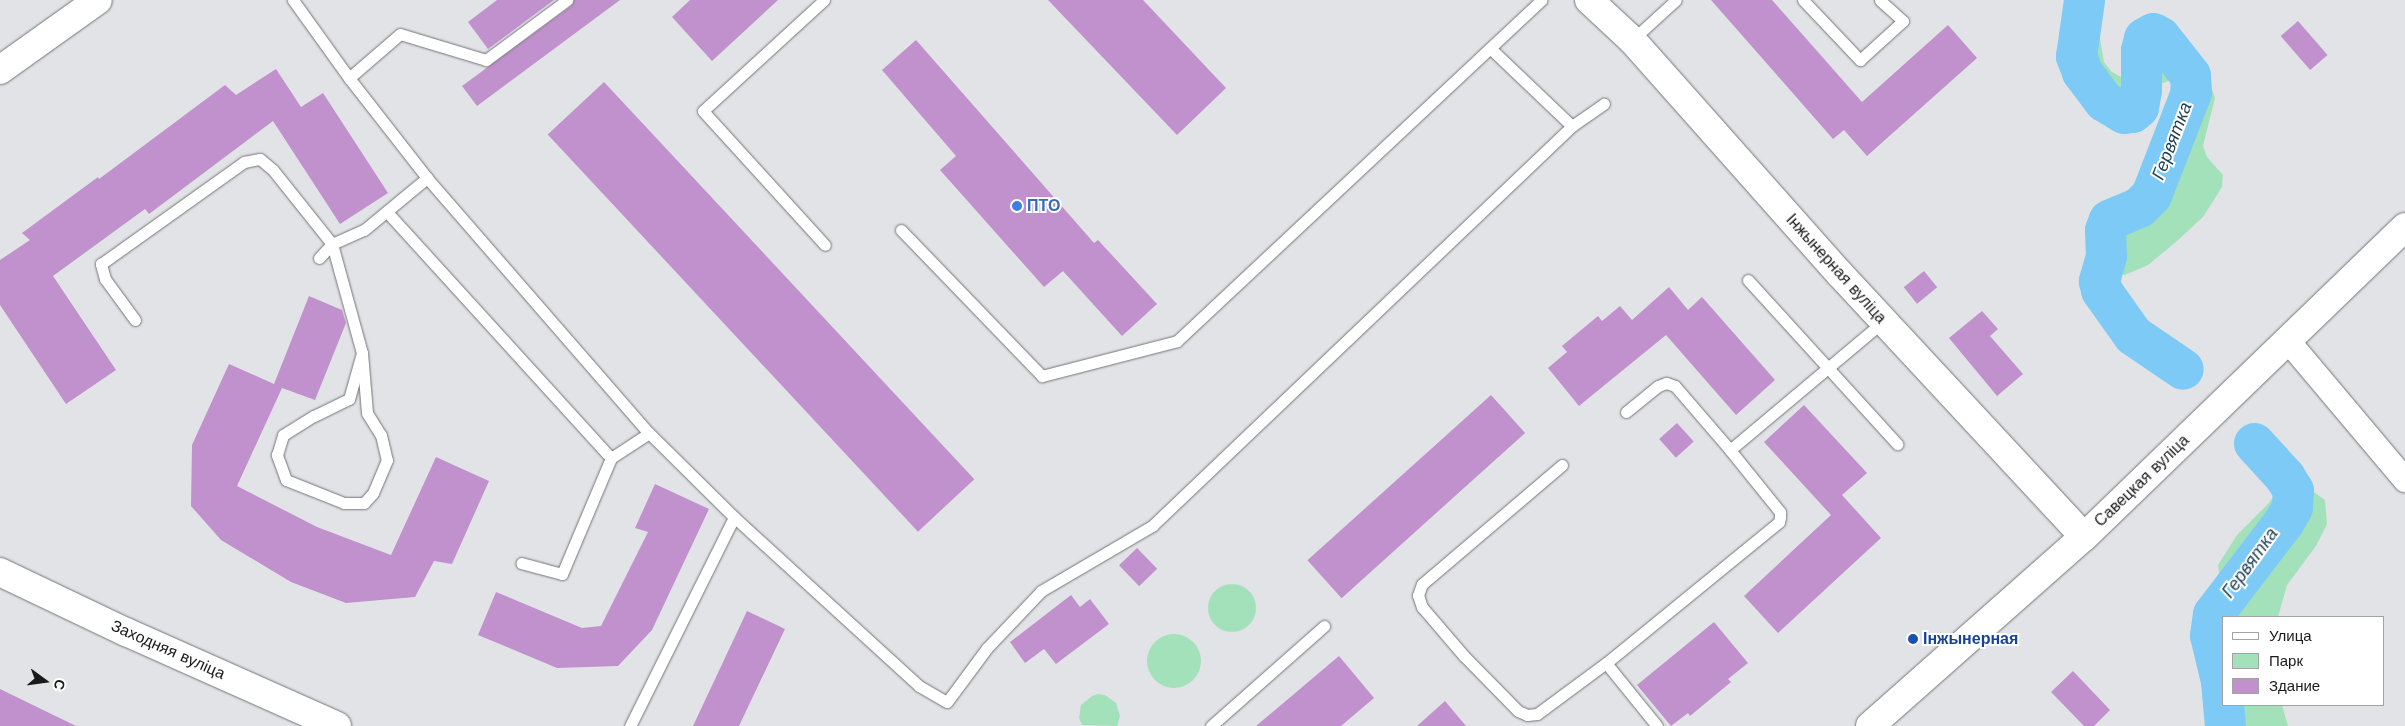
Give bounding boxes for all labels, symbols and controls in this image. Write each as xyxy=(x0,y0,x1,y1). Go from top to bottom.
water label: Гервятка xyxy=(2147,99,2197,183)
place label: ПТО xyxy=(1027,196,1060,216)
marker: ПТО xyxy=(1011,200,1023,212)
street label: Інжынерная вуліца xyxy=(1782,210,1890,328)
street label: Савецкая вуліца xyxy=(2091,431,2193,531)
water label: Гервятка xyxy=(2217,524,2283,602)
street label: Заходняя вуліца xyxy=(108,616,228,684)
legend xyxy=(2222,616,2385,706)
text: Улица xyxy=(2269,627,2312,645)
place label: Інжынерная xyxy=(1923,629,2018,649)
marker: Інжынерная xyxy=(1907,633,1919,645)
text: Парк xyxy=(2269,652,2303,670)
north arrow xyxy=(20,656,70,706)
text: Здание xyxy=(2269,677,2320,695)
text: С xyxy=(51,678,69,691)

